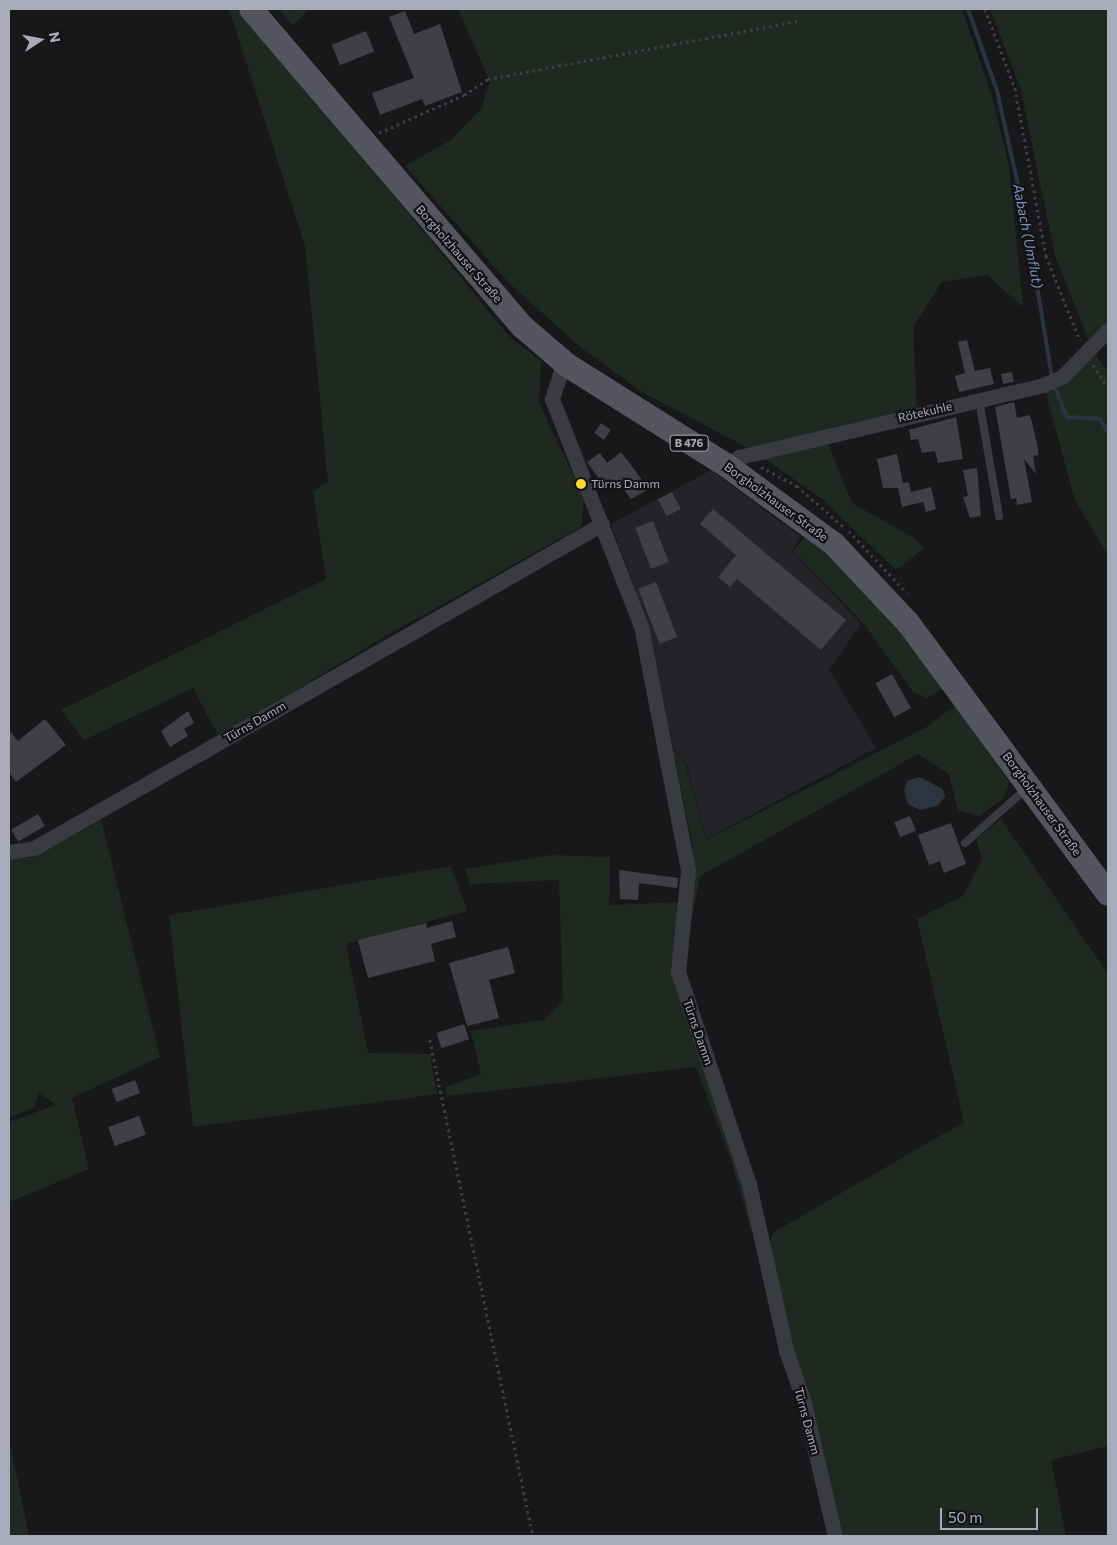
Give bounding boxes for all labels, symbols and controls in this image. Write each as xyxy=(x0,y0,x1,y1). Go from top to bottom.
north arrow xyxy=(15,15,65,65)
text: N xyxy=(46,30,65,44)
water label: Aabach (Umflut) xyxy=(1010,182,1046,290)
street label: Borgholzhauser Straße xyxy=(413,202,505,306)
street label: Rötekuhle xyxy=(896,399,954,425)
road number: B 476 xyxy=(669,434,709,452)
street label: Borgholzhauser Straße xyxy=(721,460,831,544)
place label: Türns Damm xyxy=(591,477,660,491)
marker: Türns Damm xyxy=(575,478,587,490)
street label: Türns Damm xyxy=(222,699,288,745)
street label: Borgholzhauser Straße xyxy=(1000,749,1084,859)
street label: Türns Damm xyxy=(680,997,716,1067)
street label: Türns Damm xyxy=(791,1386,823,1456)
scale bar xyxy=(942,1498,1040,1530)
text: 50 m xyxy=(948,1508,982,1526)

